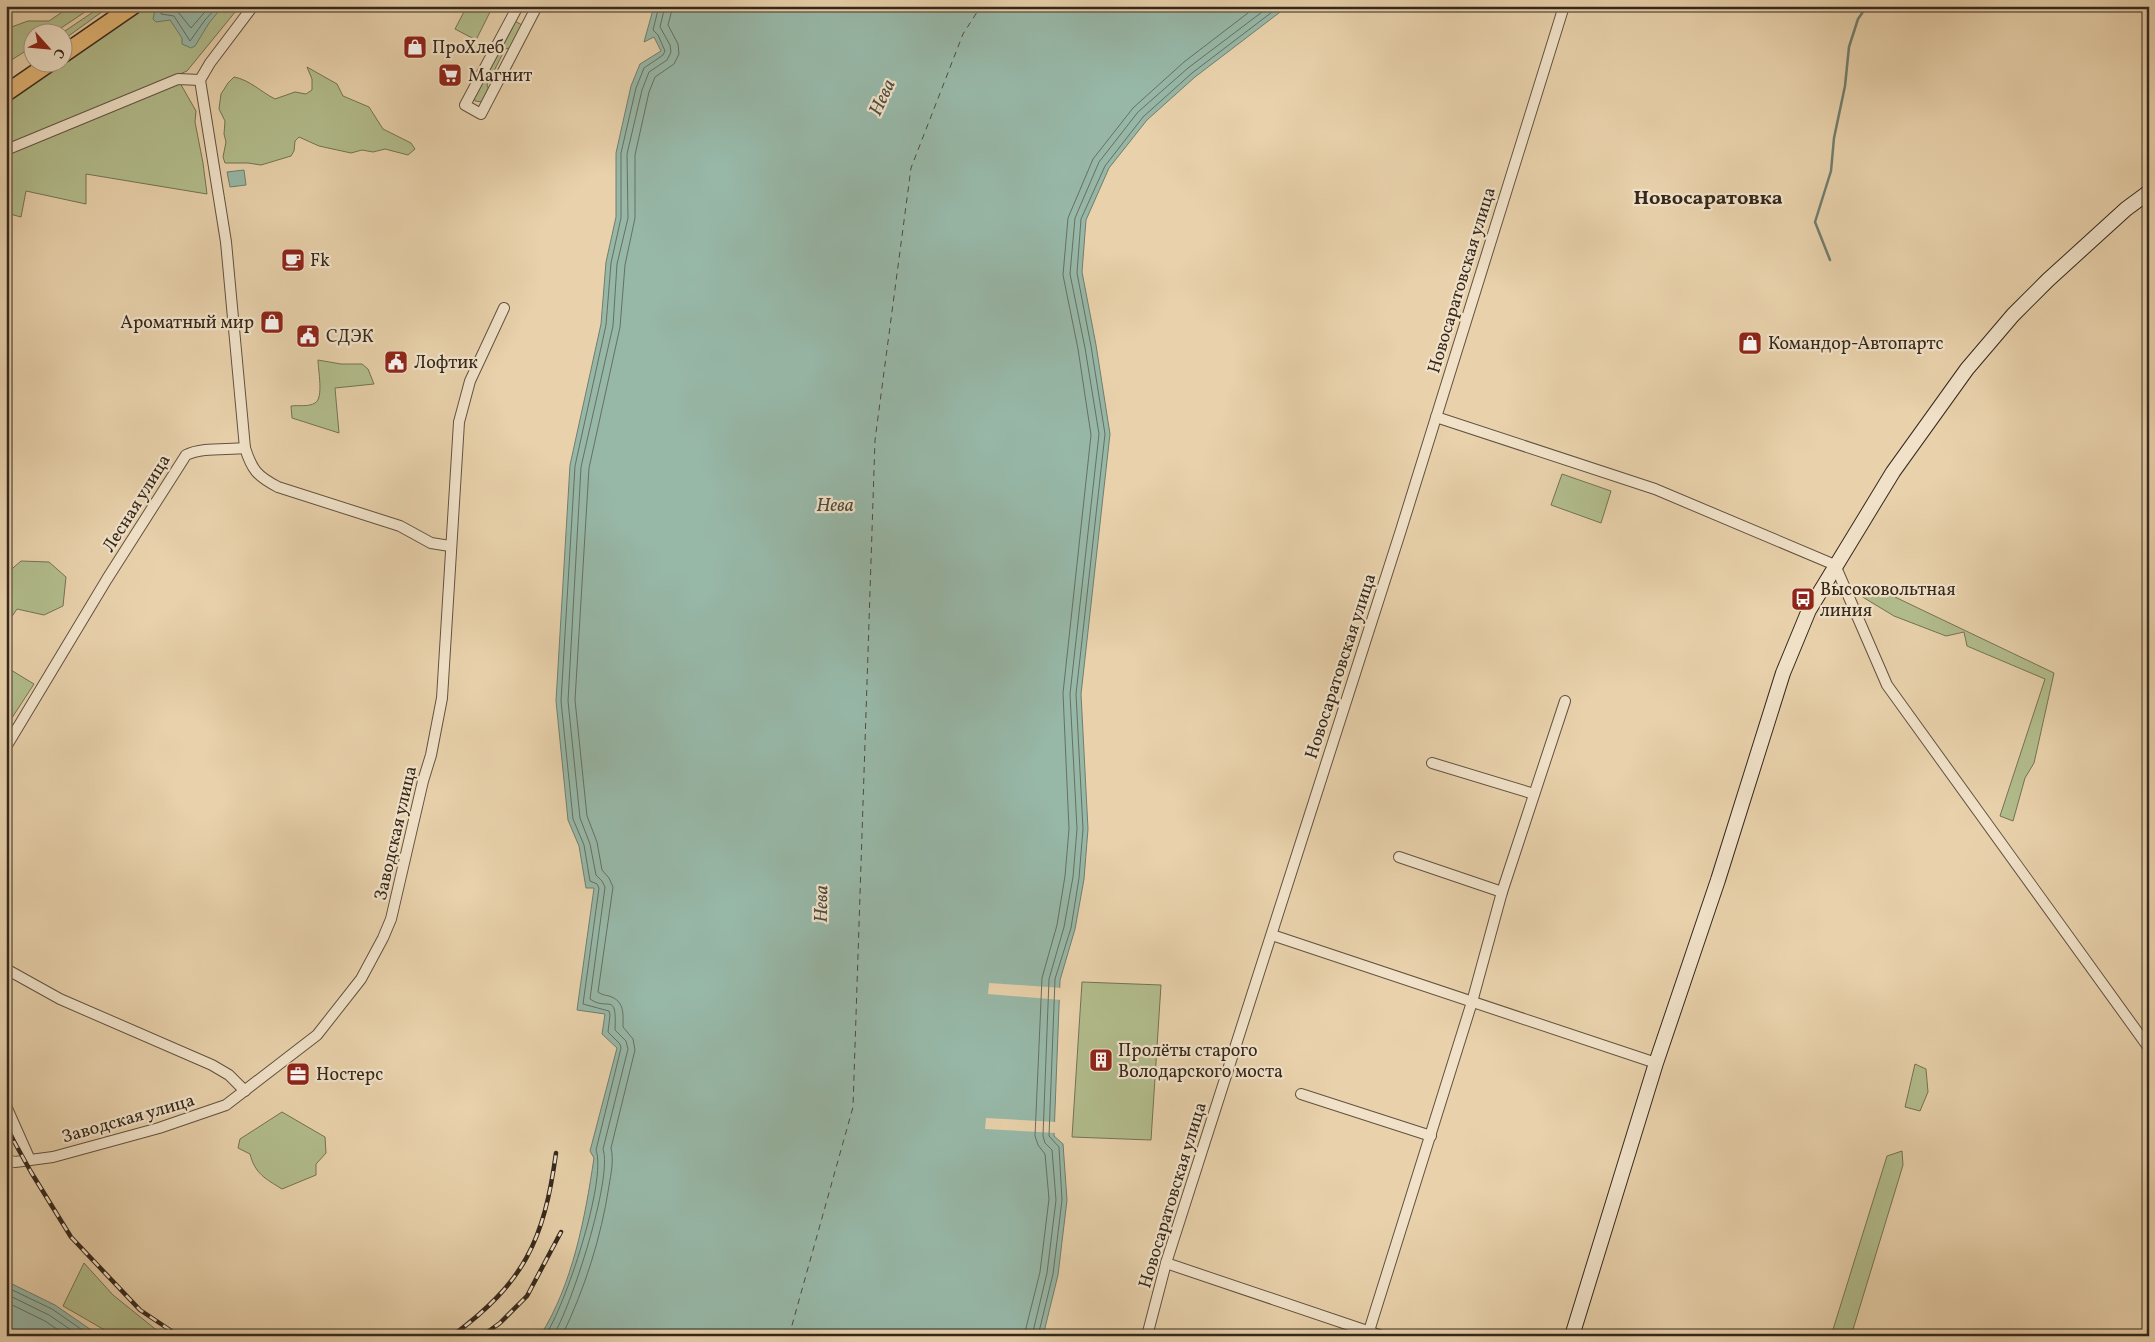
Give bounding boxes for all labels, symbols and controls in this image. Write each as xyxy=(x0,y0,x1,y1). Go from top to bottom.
north arrow xyxy=(22,22,72,72)
shop icon: ПроХлеб xyxy=(402,34,428,60)
place label: ПроХлеб xyxy=(432,36,504,61)
text: С xyxy=(48,45,69,62)
supermarket icon: Магнит xyxy=(437,62,463,88)
place label: Магнит xyxy=(468,64,532,89)
water label: Нева xyxy=(863,75,903,120)
street label: Новосаратовская улица xyxy=(1422,184,1503,377)
district label: Новосаратовка xyxy=(1633,185,1783,213)
cafe icon: Fk xyxy=(280,247,306,273)
place label: Fk xyxy=(310,249,330,274)
shop icon: Ароматный мир xyxy=(259,309,285,335)
place label: Ароматный мир xyxy=(120,311,254,336)
public building icon: СДЭК xyxy=(295,323,321,349)
place label: СДЭК xyxy=(326,325,374,350)
shop icon: Командор-Автопартс xyxy=(1737,330,1763,356)
place label: Командор-Автопартс xyxy=(1768,332,1944,357)
public building icon: Лофтик xyxy=(383,349,409,375)
place label: Лофтик xyxy=(414,351,478,376)
street label: Лесная улица xyxy=(97,450,177,558)
water label: Нева xyxy=(816,493,854,519)
street label: Новосаратовская улица xyxy=(1300,570,1383,762)
place label: Высоковольтная линия xyxy=(1820,578,1956,624)
bus stop icon: Высоковольтная линия xyxy=(1790,586,1816,612)
street label: Заводская улица xyxy=(369,764,424,903)
water label: Нева xyxy=(809,885,835,923)
place label: Пролёты старого Володарского моста xyxy=(1118,1039,1283,1085)
building icon: Пролёты старого Володарского моста xyxy=(1088,1047,1114,1073)
office icon: Ностерс xyxy=(285,1061,311,1087)
place label: Ностерс xyxy=(316,1063,383,1088)
street label: Заводская улица xyxy=(59,1089,198,1150)
street label: Новосаратовская улица xyxy=(1133,1099,1214,1292)

